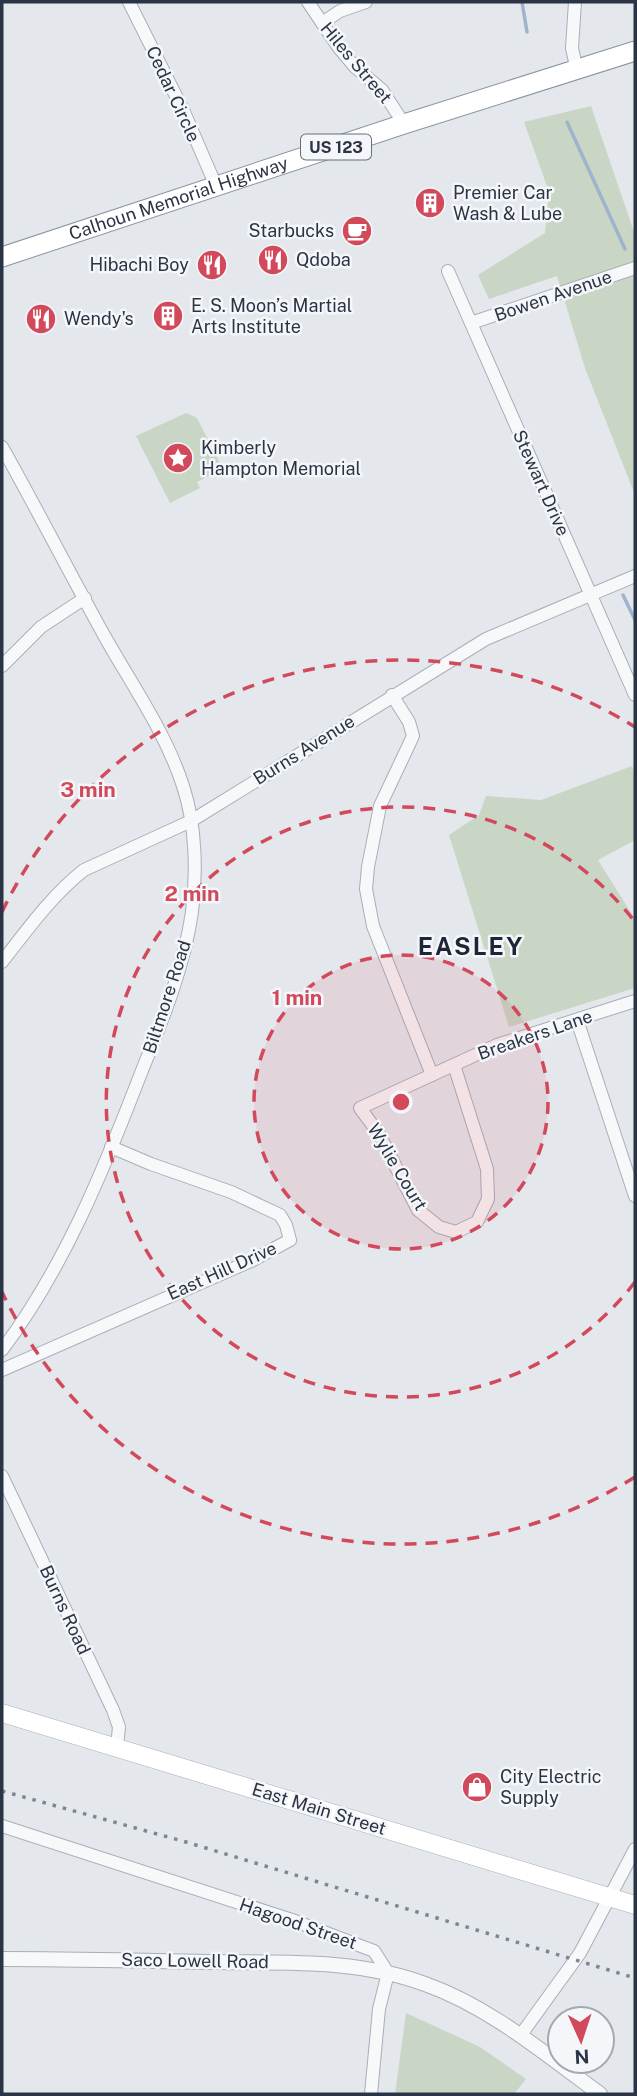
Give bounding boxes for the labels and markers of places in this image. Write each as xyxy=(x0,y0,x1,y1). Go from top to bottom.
place label: Premier Car Wash & Lube xyxy=(453,182,562,224)
building icon: Premier Car Wash & Lube xyxy=(413,186,447,220)
cafe icon: Starbucks xyxy=(340,214,374,248)
place label: Starbucks xyxy=(249,220,334,241)
restaurant icon: Qdoba xyxy=(256,243,290,277)
restaurant icon: Hibachi Boy xyxy=(195,248,229,282)
place label: Qdoba xyxy=(296,249,351,270)
place label: Hibachi Boy xyxy=(89,254,189,275)
place label: E. S. Moon’s Martial Arts Institute xyxy=(191,295,352,337)
building icon: E. S. Moon’s Martial Arts Institute xyxy=(151,299,185,333)
restaurant icon: Wendy's xyxy=(24,302,58,336)
place label: Wendy's xyxy=(64,308,134,329)
place label: Kimberly Hampton Memorial xyxy=(201,437,361,479)
place icon: Kimberly Hampton Memorial xyxy=(161,441,195,475)
centre of rings xyxy=(389,1090,413,1114)
place label: City Electric Supply xyxy=(500,1766,602,1808)
shop icon: City Electric Supply xyxy=(460,1770,494,1804)

